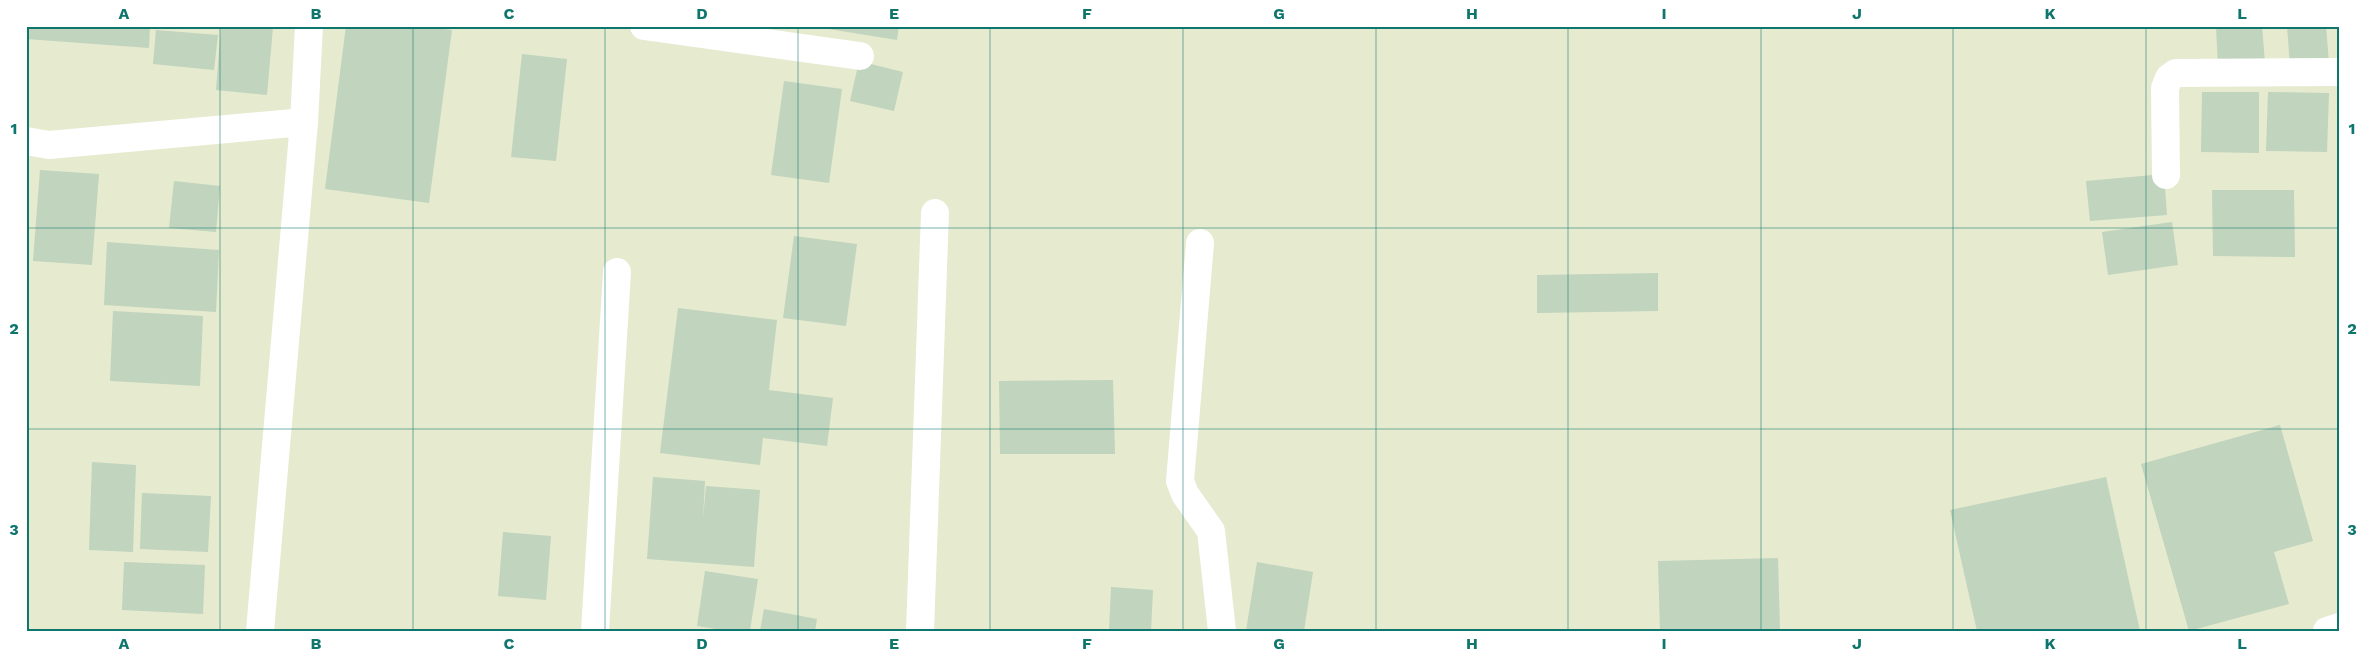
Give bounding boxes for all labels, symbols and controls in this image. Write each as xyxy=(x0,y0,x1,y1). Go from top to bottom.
text: A xyxy=(119,4,130,23)
text: B xyxy=(311,4,322,23)
text: C xyxy=(504,4,515,23)
text: D xyxy=(696,4,708,23)
text: E xyxy=(889,4,899,23)
text: F xyxy=(1082,4,1092,23)
text: G xyxy=(1273,4,1285,23)
text: H xyxy=(1466,4,1478,23)
text: I xyxy=(1661,4,1667,23)
text: J xyxy=(1852,4,1862,23)
text: K xyxy=(2044,4,2056,23)
text: L xyxy=(2237,4,2247,23)
text: 1 xyxy=(11,119,17,138)
text: 1 xyxy=(2349,119,2355,138)
text: 2 xyxy=(9,319,19,338)
text: 2 xyxy=(2347,319,2357,338)
text: 3 xyxy=(9,520,19,539)
text: 3 xyxy=(2347,520,2357,539)
text: A xyxy=(119,634,130,653)
text: B xyxy=(311,634,322,653)
text: C xyxy=(504,634,515,653)
text: D xyxy=(696,634,708,653)
text: E xyxy=(889,634,899,653)
text: F xyxy=(1082,634,1092,653)
text: G xyxy=(1273,634,1285,653)
text: H xyxy=(1466,634,1478,653)
text: I xyxy=(1661,634,1667,653)
text: J xyxy=(1852,634,1862,653)
text: K xyxy=(2044,634,2056,653)
text: L xyxy=(2237,634,2247,653)

